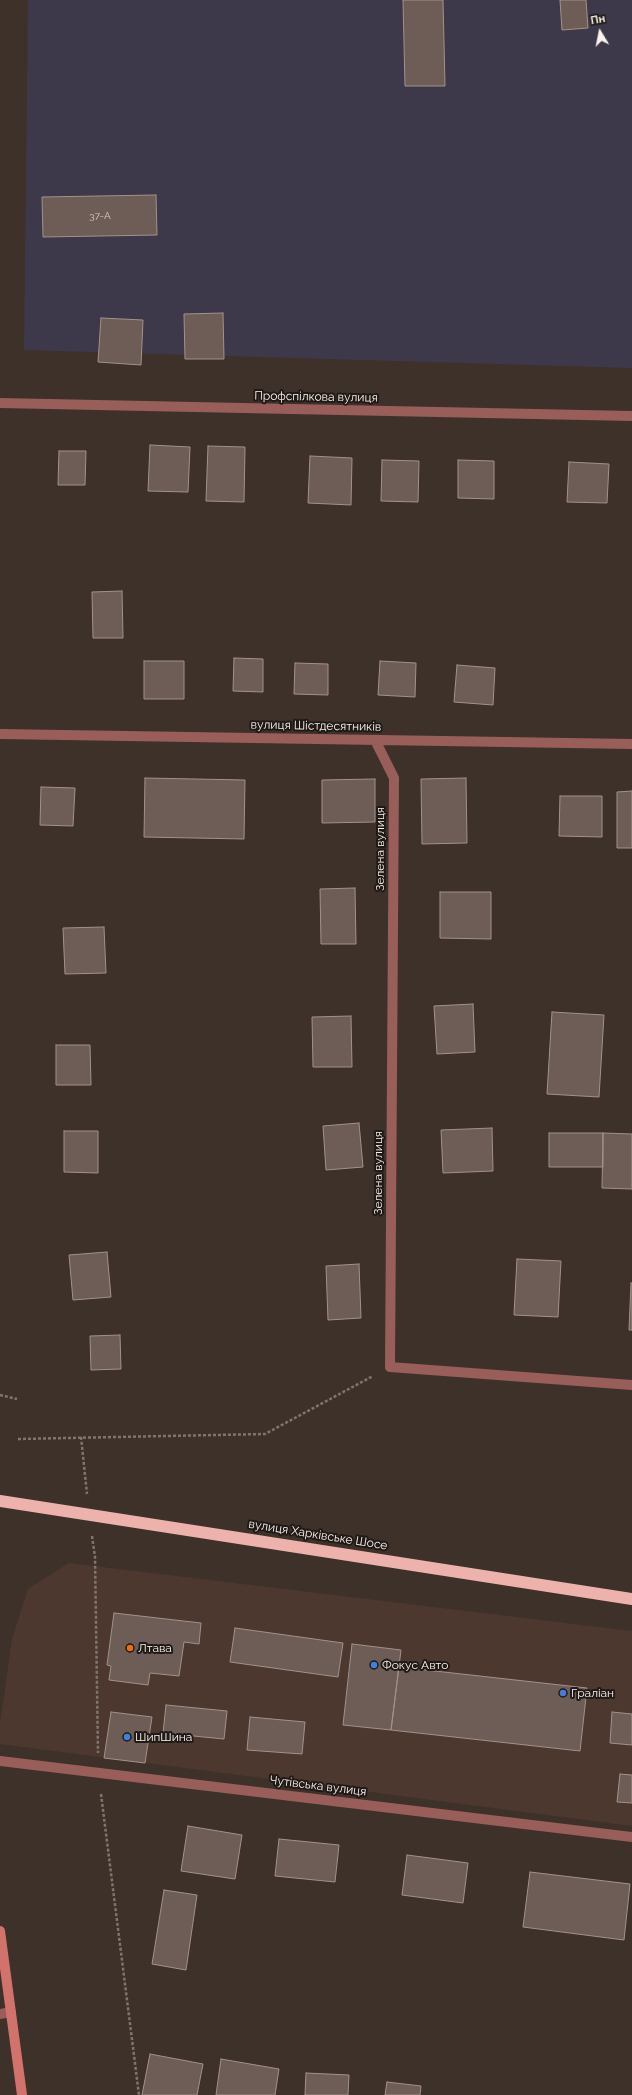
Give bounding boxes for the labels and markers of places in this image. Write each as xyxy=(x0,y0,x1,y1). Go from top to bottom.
place label: Лтава xyxy=(138,1641,172,1655)
marker: Лтава xyxy=(125,1643,135,1653)
place label: Фокус Авто xyxy=(382,1658,448,1672)
marker: Фокус Авто xyxy=(369,1660,379,1670)
place label: Граліан xyxy=(571,1686,614,1700)
marker: Граліан xyxy=(558,1688,568,1698)
place label: ШипШина xyxy=(135,1730,192,1744)
marker: ШипШина xyxy=(122,1732,132,1742)

